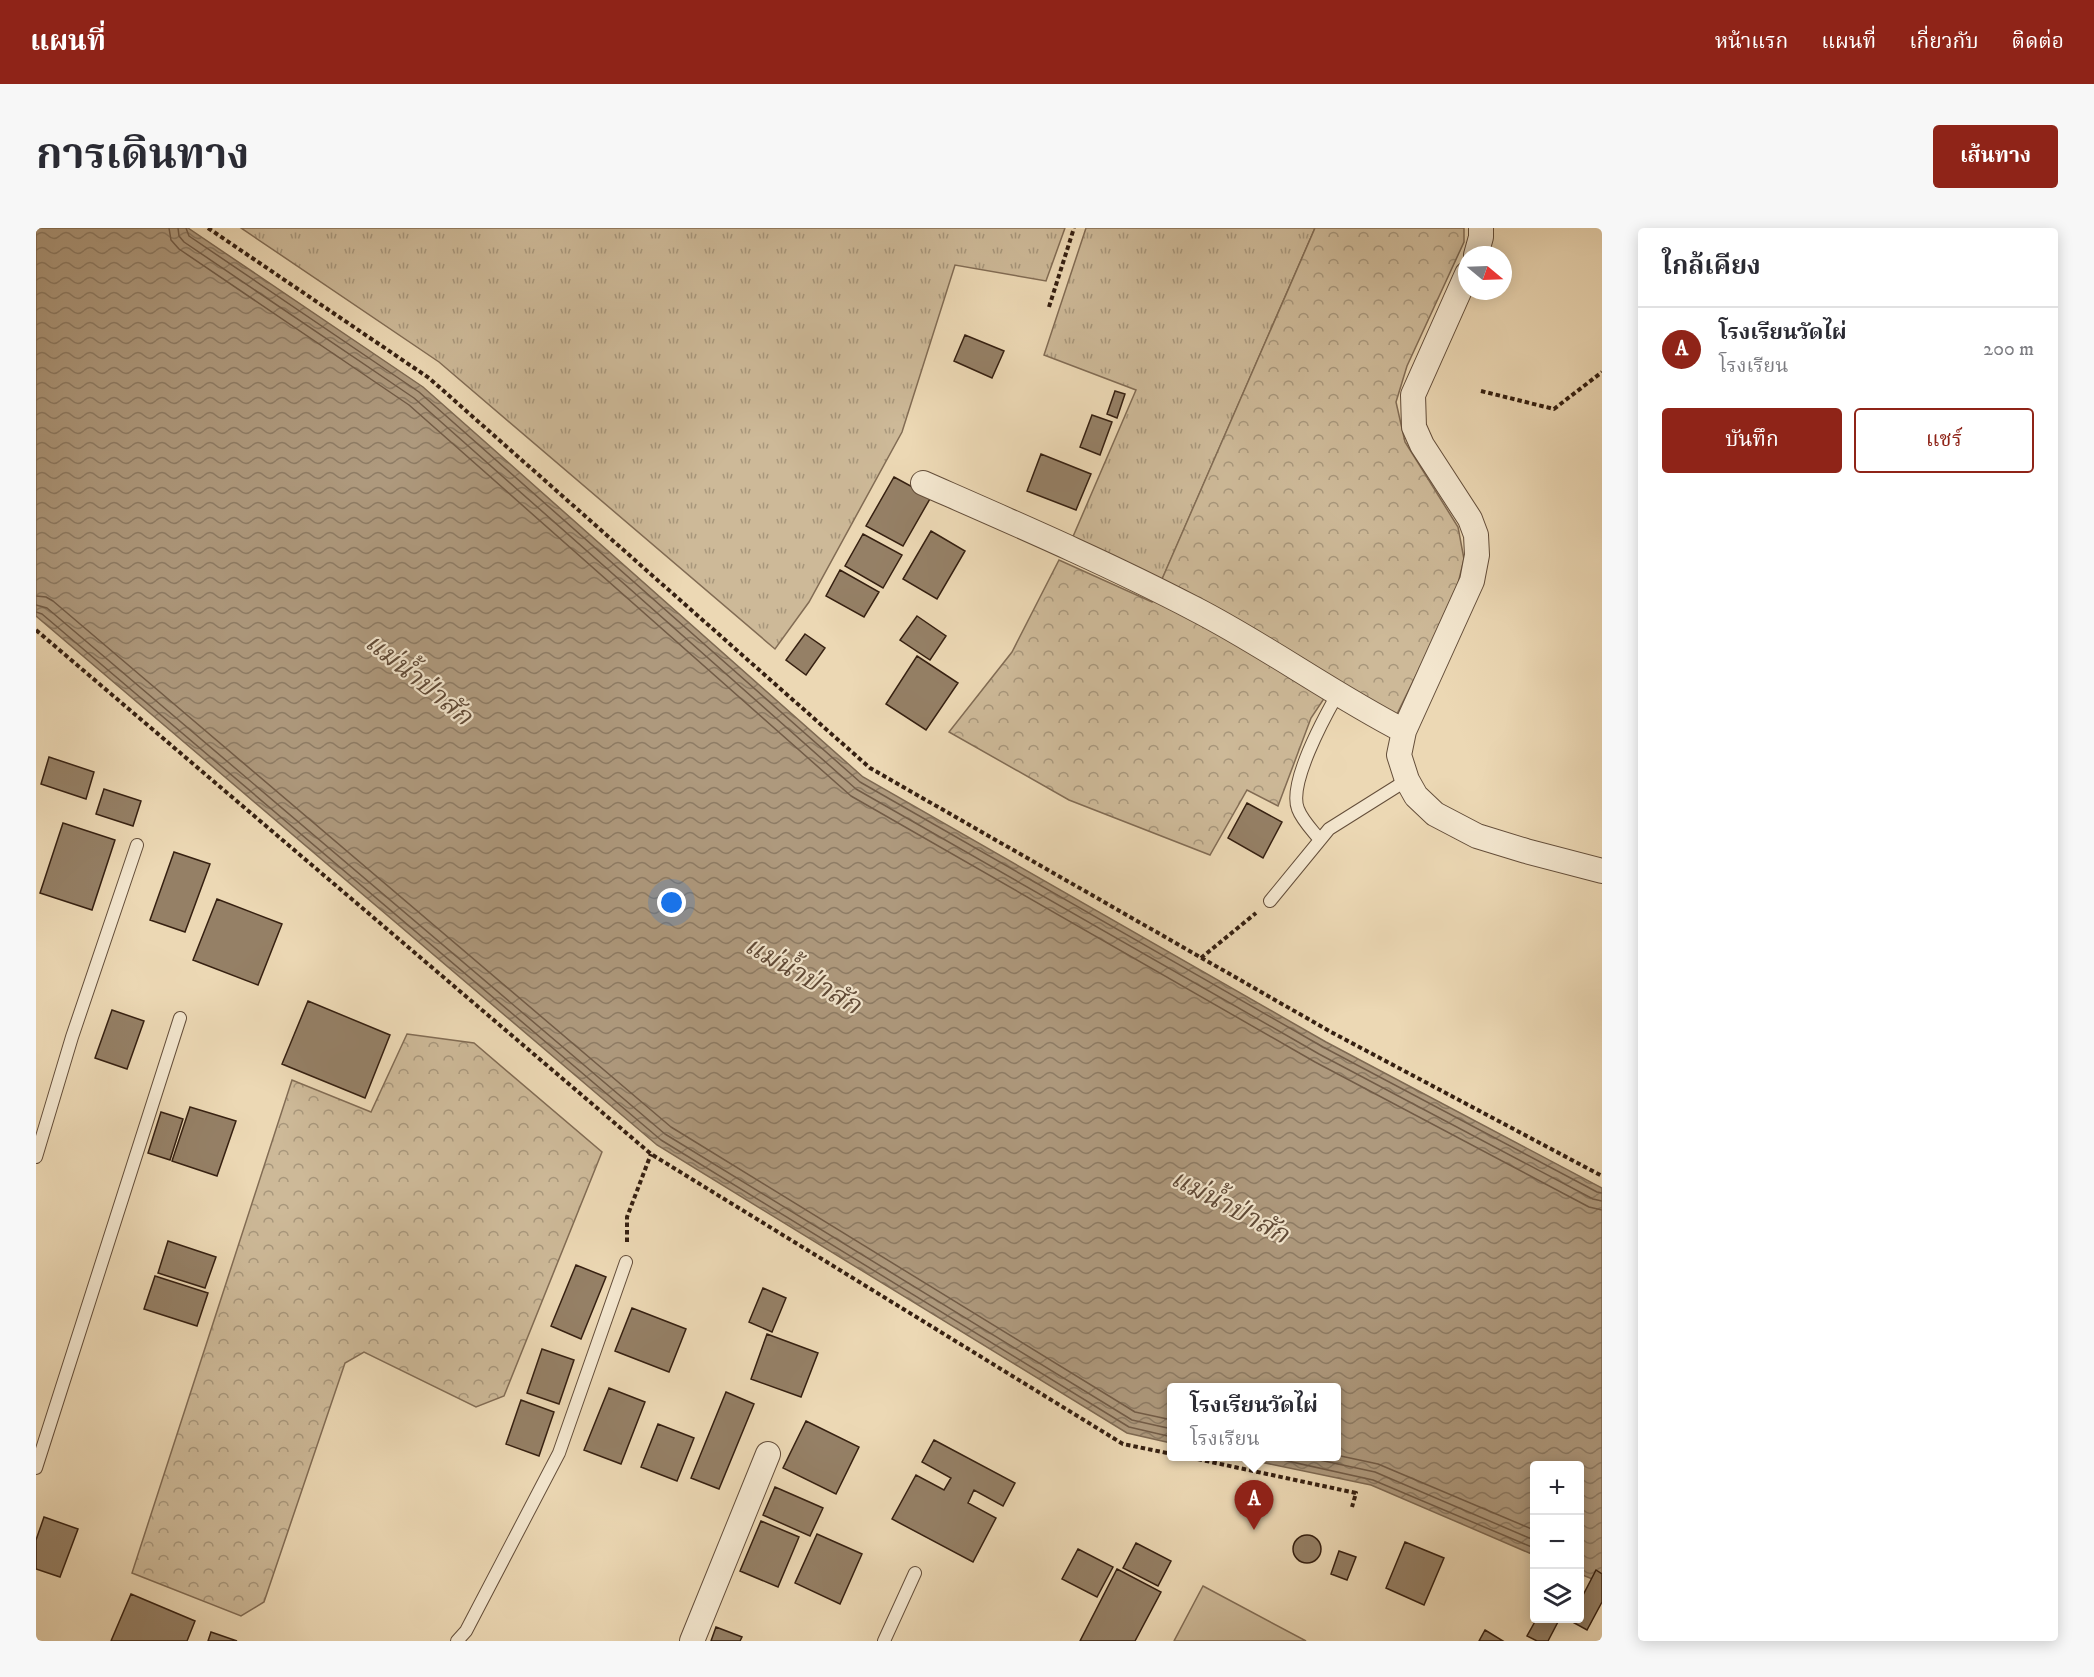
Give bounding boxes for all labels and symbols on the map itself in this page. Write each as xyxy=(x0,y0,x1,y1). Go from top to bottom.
north arrow xyxy=(1458,246,1512,300)
water label: แม่น้ำป่าสัก xyxy=(358,623,483,734)
your location xyxy=(657,888,686,917)
water label: แม่น้ำป่าสัก xyxy=(738,925,870,1024)
water label: แม่น้ำป่าสัก xyxy=(1165,1158,1298,1253)
pin: A xyxy=(1234,1480,1274,1530)

